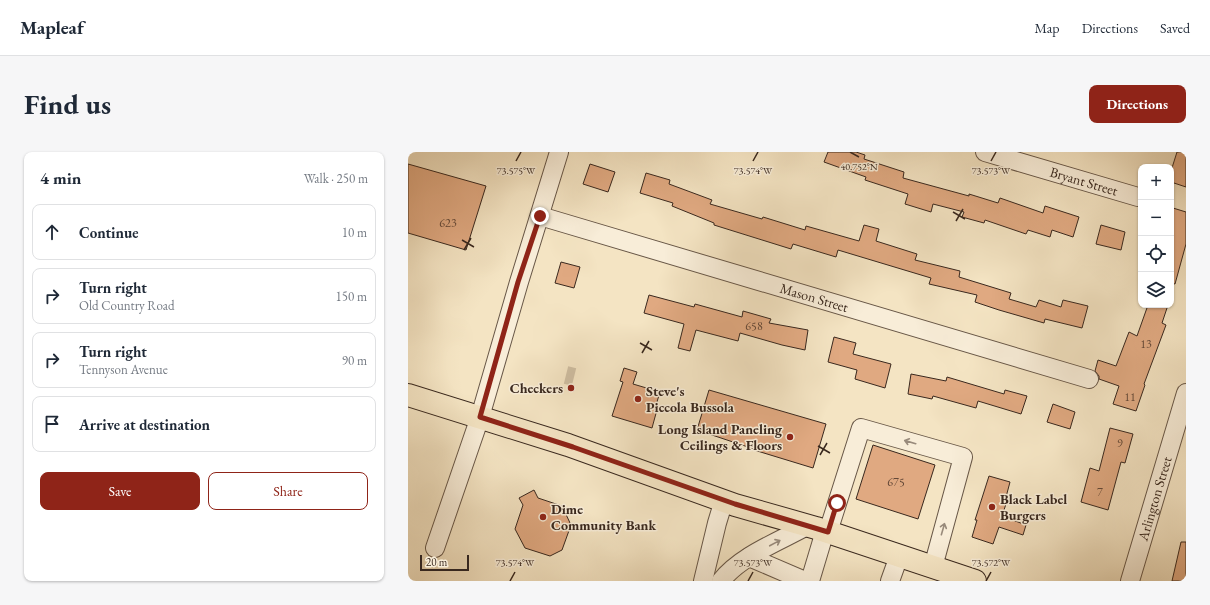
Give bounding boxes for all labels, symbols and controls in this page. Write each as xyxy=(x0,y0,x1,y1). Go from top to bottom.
text: Mapleaf xyxy=(20,15,84,40)
text: Map xyxy=(1034,19,1060,37)
text: Directions xyxy=(1082,19,1138,37)
text: Saved xyxy=(1160,19,1190,37)
button: Directions xyxy=(1089,85,1186,123)
text: Find us xyxy=(24,86,111,122)
text: 40.752°N xyxy=(840,160,878,173)
street label: Bryant Street xyxy=(1048,163,1120,200)
text: 73.575°W xyxy=(497,164,536,177)
text: 73.574°W xyxy=(734,164,773,177)
text: 73.573°W xyxy=(972,164,1011,177)
map controls xyxy=(1138,164,1174,308)
button: + xyxy=(1138,164,1174,200)
text: 4 min xyxy=(40,167,81,189)
text: Walk · 250 m xyxy=(304,170,368,187)
button: − xyxy=(1138,200,1174,236)
route end xyxy=(531,207,549,225)
house number: 623 xyxy=(439,215,457,231)
icon: ahead xyxy=(41,221,63,243)
text: Continue xyxy=(79,223,139,242)
text: 10 m xyxy=(342,224,367,241)
button: locate xyxy=(1138,236,1174,272)
button: layers xyxy=(1138,272,1174,308)
text: Turn right xyxy=(79,278,147,297)
street label: Mason Street xyxy=(778,279,851,316)
icon: right xyxy=(41,285,63,307)
text: 150 m xyxy=(336,288,367,305)
text: Old Country Road xyxy=(79,297,175,314)
house number: 658 xyxy=(745,318,763,334)
house number: 13 xyxy=(1140,336,1152,352)
text: Turn right xyxy=(79,342,147,361)
icon: right xyxy=(41,349,63,371)
text: 90 m xyxy=(342,352,367,369)
text: Tennyson Avenue xyxy=(79,361,168,378)
place label: Checkers xyxy=(510,379,563,397)
place label: Steve's Piccola Bussola xyxy=(646,382,735,416)
marker: Checkers xyxy=(566,383,576,393)
house number: 11 xyxy=(1124,389,1136,405)
marker: Steve's Piccola Bussola xyxy=(633,394,643,404)
icon: arrive xyxy=(41,413,63,435)
text: Arrive at destination xyxy=(79,415,210,434)
place label: Long Island Paneling Ceilings & Floors xyxy=(658,420,783,454)
marker: Long Island Paneling Ceilings & Floors xyxy=(785,432,795,442)
house number: 9 xyxy=(1117,435,1123,451)
one-way arrow xyxy=(904,438,917,445)
street label: Arlington Street xyxy=(1133,454,1176,544)
button: Save xyxy=(40,472,200,510)
button: Share xyxy=(208,472,368,510)
house number: 675 xyxy=(887,474,905,490)
house number: 7 xyxy=(1097,484,1103,500)
place label: Black Label Burgers xyxy=(1000,490,1067,524)
route start xyxy=(828,494,846,512)
place label: Dime Community Bank xyxy=(551,500,656,534)
marker: Black Label Burgers xyxy=(987,502,997,512)
marker: Dime Community Bank xyxy=(538,512,548,522)
one-way arrow xyxy=(940,523,947,536)
one-way arrow xyxy=(769,539,781,546)
scale bar xyxy=(420,553,469,572)
text: 20 m xyxy=(426,555,447,569)
text: 73.574°W xyxy=(496,556,535,569)
text: 73.573°W xyxy=(734,556,773,569)
text: 73.572°W xyxy=(972,556,1011,569)

